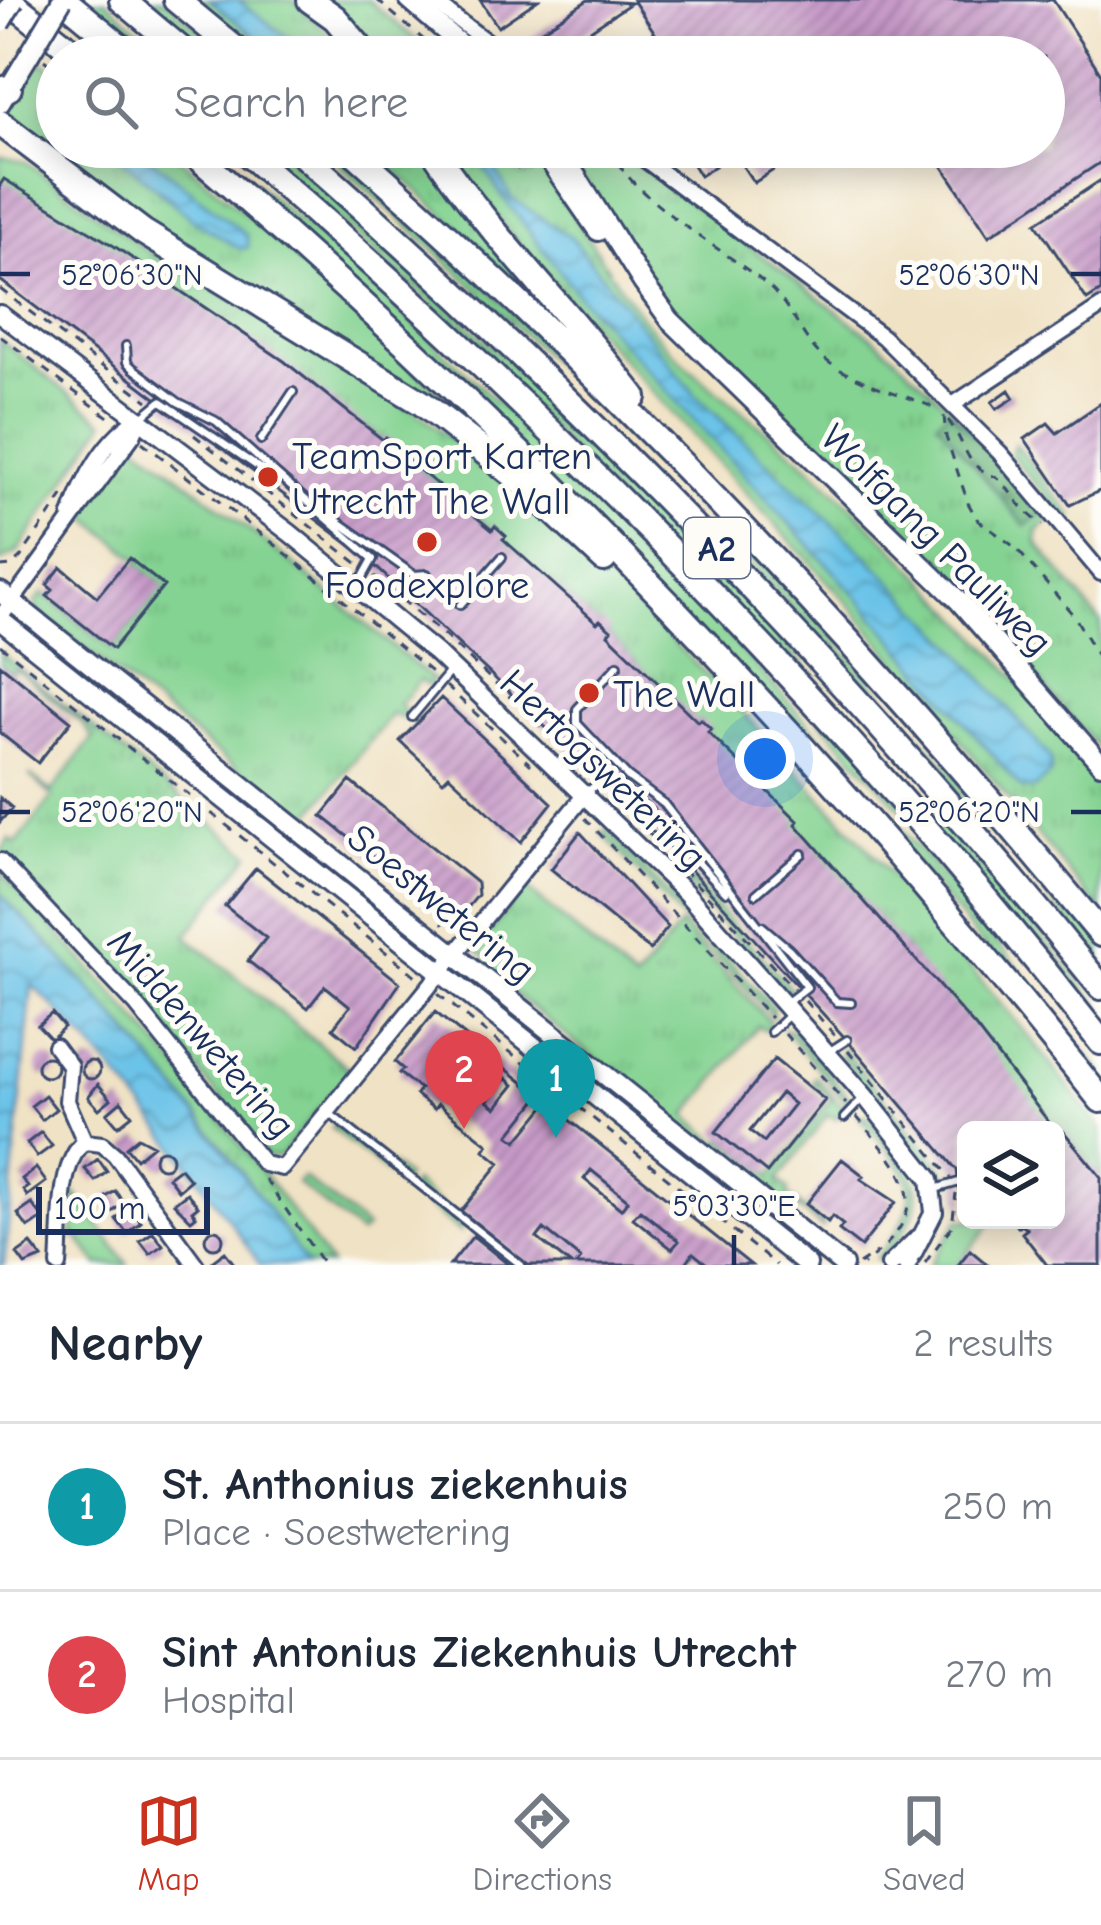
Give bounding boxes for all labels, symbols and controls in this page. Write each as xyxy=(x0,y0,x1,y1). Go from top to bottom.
search box xyxy=(36,36,1065,168)
icon: search xyxy=(78,69,144,135)
text: Search here xyxy=(174,76,408,128)
text: 52°06'30"N xyxy=(61,258,203,293)
text: 52°06'30"N xyxy=(898,258,1040,293)
street label: Wolfgang Pauliweg xyxy=(811,415,1061,665)
place label: TeamSport Karten Utrecht The Wall xyxy=(292,434,592,524)
marker: TeamSport Karten Utrecht The Wall xyxy=(255,464,281,490)
road number: A2 xyxy=(684,518,750,578)
marker: Foodexplore xyxy=(414,529,440,555)
place label: Foodexplore xyxy=(325,563,529,608)
street label: Hertogswetering xyxy=(491,660,715,880)
place label: The Wall xyxy=(613,672,755,717)
marker: The Wall xyxy=(576,680,602,706)
your location xyxy=(735,729,795,789)
text: 52°06'20"N xyxy=(61,795,203,830)
text: 52°06'20"N xyxy=(898,795,1040,830)
street label: Soestwetering xyxy=(339,815,544,993)
street label: Middenwetering xyxy=(98,920,304,1148)
pin: 2 xyxy=(425,1030,503,1129)
pin: 1 xyxy=(517,1039,595,1138)
map controls xyxy=(957,1121,1065,1229)
button: layers xyxy=(957,1121,1065,1229)
scale bar xyxy=(36,1181,210,1234)
text: 100 m xyxy=(54,1189,146,1227)
text: 5°03'30"E xyxy=(673,1189,795,1224)
text: Nearby xyxy=(48,1314,202,1373)
text: 2 results xyxy=(913,1321,1053,1366)
text: St. Anthonius ziekenhuis xyxy=(162,1458,628,1510)
text: 1 xyxy=(79,1484,95,1529)
text: 250 m xyxy=(942,1484,1053,1529)
text: Place · Soestwetering xyxy=(162,1510,511,1555)
text: Sint Antonius Ziekenhuis Utrecht xyxy=(162,1626,796,1678)
text: 2 xyxy=(77,1652,97,1697)
text: 270 m xyxy=(945,1652,1053,1697)
text: Hospital xyxy=(162,1678,295,1723)
tab: Map xyxy=(136,1788,202,1898)
tab: Directions xyxy=(473,1788,612,1898)
tab: Saved xyxy=(883,1788,965,1898)

